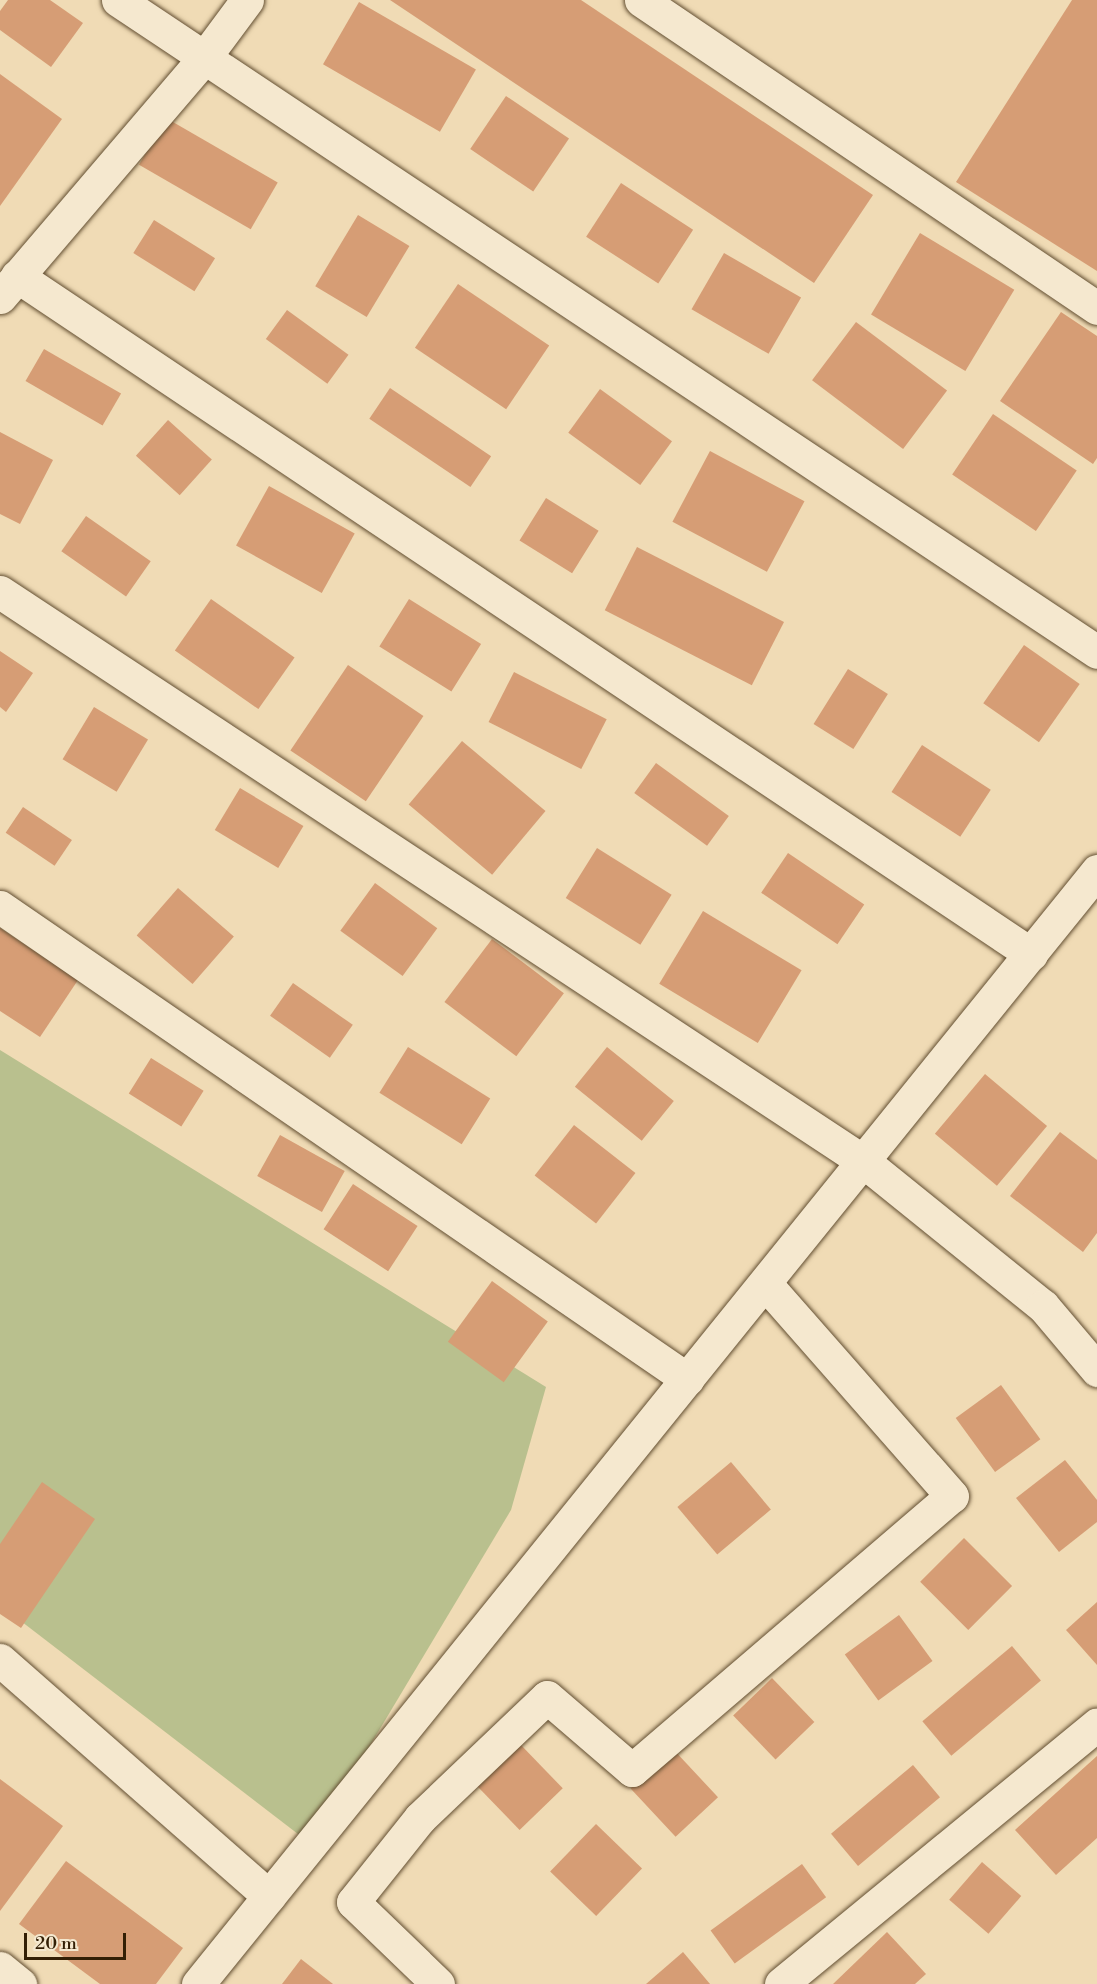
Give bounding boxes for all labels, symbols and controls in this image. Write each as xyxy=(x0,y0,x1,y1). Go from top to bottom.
scale bar xyxy=(27,1921,129,1959)
text: 20 m xyxy=(35,1932,77,1955)

